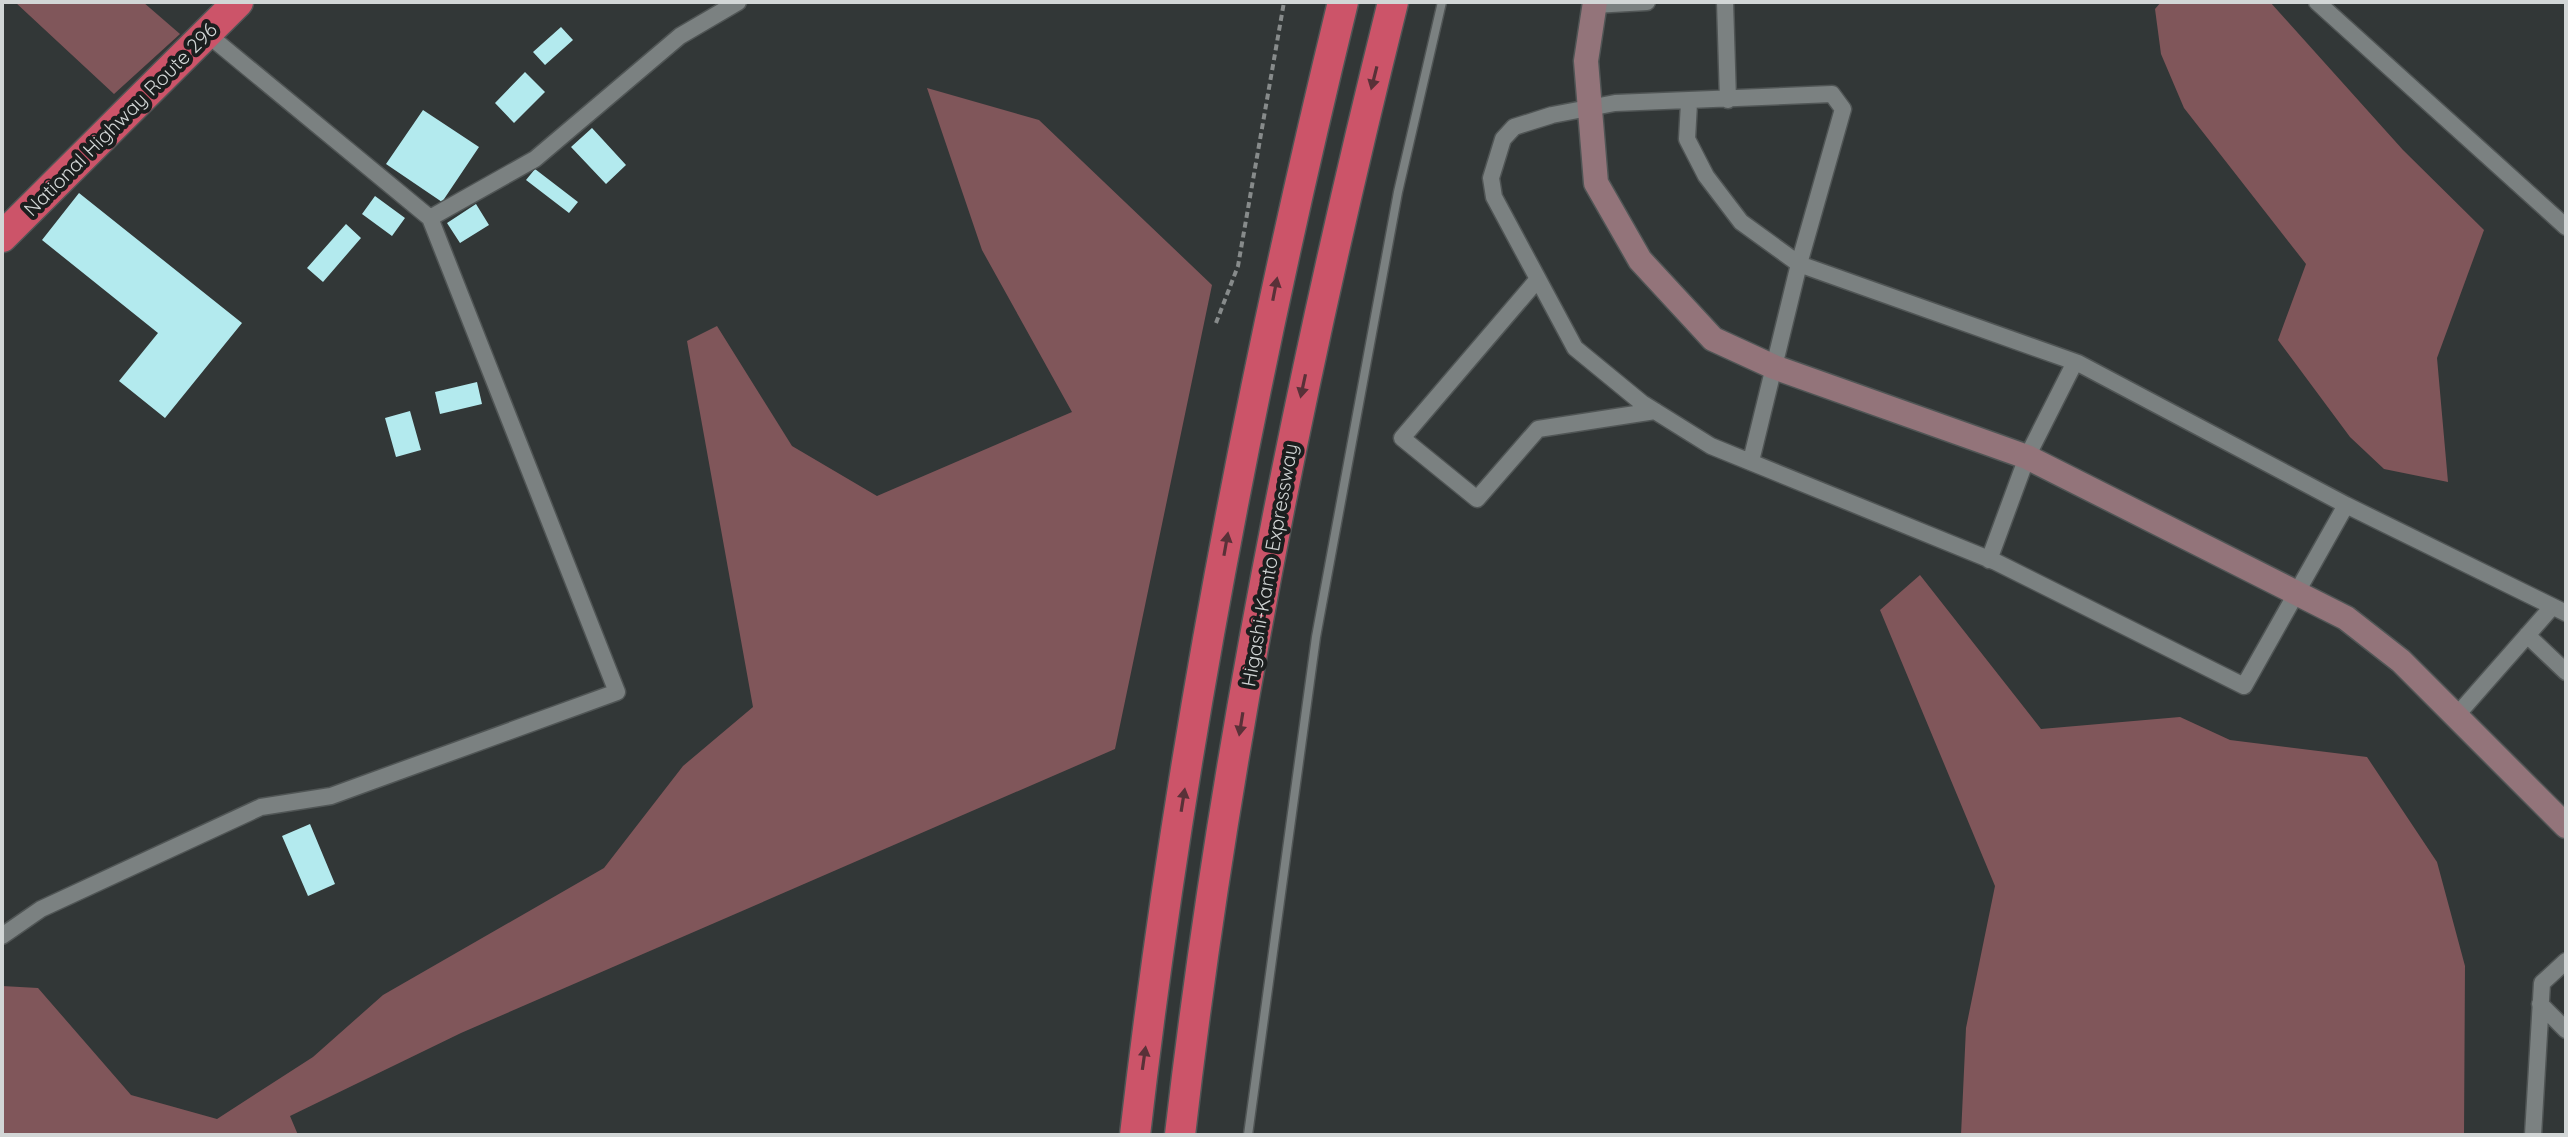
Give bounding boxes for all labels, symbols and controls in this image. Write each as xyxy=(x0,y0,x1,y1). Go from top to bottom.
street label: National Highway Route 296 xyxy=(18,17,222,221)
one-way arrow xyxy=(1367,65,1380,90)
one-way arrow xyxy=(1269,276,1282,301)
one-way arrow xyxy=(1296,373,1309,398)
street label: Higashi-Kanto Expressway xyxy=(1235,441,1303,689)
one-way arrow xyxy=(1220,531,1232,556)
one-way arrow xyxy=(1234,712,1247,737)
one-way arrow xyxy=(1177,788,1189,813)
one-way arrow xyxy=(1138,1045,1151,1070)

